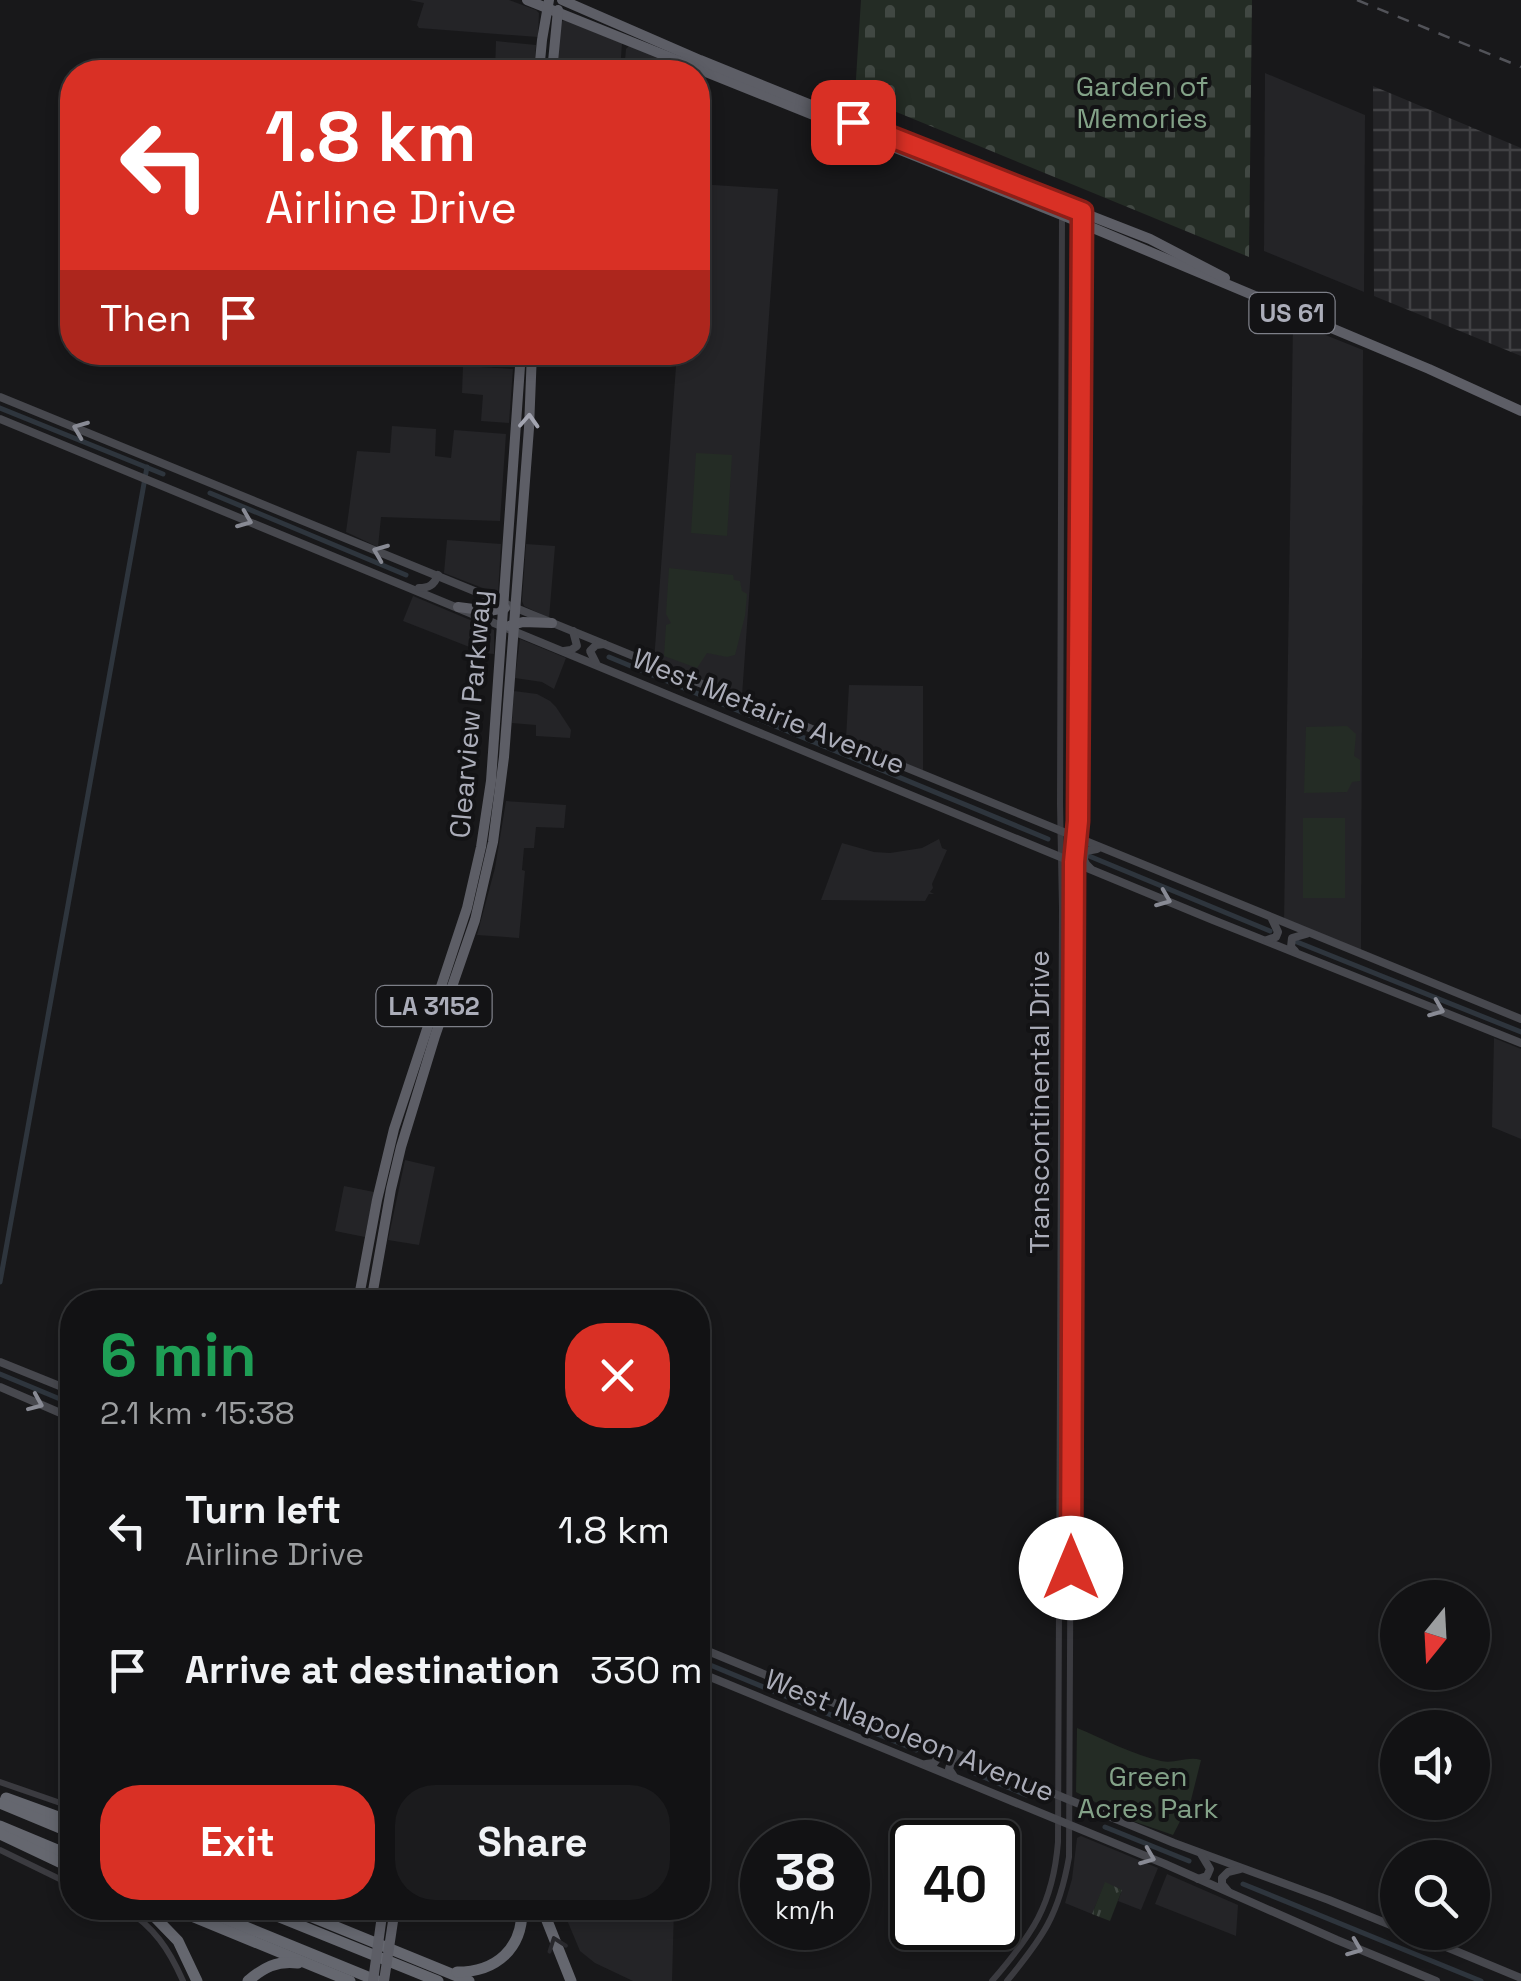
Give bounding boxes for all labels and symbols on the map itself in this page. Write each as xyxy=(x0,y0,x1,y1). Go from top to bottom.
park label: Garden of Memories xyxy=(1076,68,1208,136)
pin xyxy=(811,80,896,165)
road number: US 61 xyxy=(1250,293,1334,333)
one-way arrow xyxy=(518,412,539,428)
one-way arrow xyxy=(72,421,89,441)
one-way arrow xyxy=(236,508,253,528)
one-way arrow xyxy=(373,544,390,564)
street label: Clearview Parkway xyxy=(441,588,499,840)
street label: West Metairie Avenue xyxy=(627,640,911,782)
one-way arrow xyxy=(1155,888,1172,908)
street label: Transcontinental Drive xyxy=(1021,950,1057,1254)
road number: LA 3152 xyxy=(376,986,492,1026)
one-way arrow xyxy=(1427,997,1444,1017)
one-way arrow xyxy=(26,1391,44,1411)
position arrow xyxy=(1019,1516,1123,1620)
north arrow xyxy=(1380,1580,1490,1690)
street label: West Napoleon Avenue xyxy=(760,1660,1060,1810)
park label: Green Acres Park xyxy=(1077,1758,1219,1826)
speed limit sign: 40 xyxy=(890,1820,1020,1950)
one-way arrow xyxy=(1138,1846,1156,1866)
one-way arrow xyxy=(1345,1936,1363,1956)
one-way arrow xyxy=(547,1937,568,1954)

